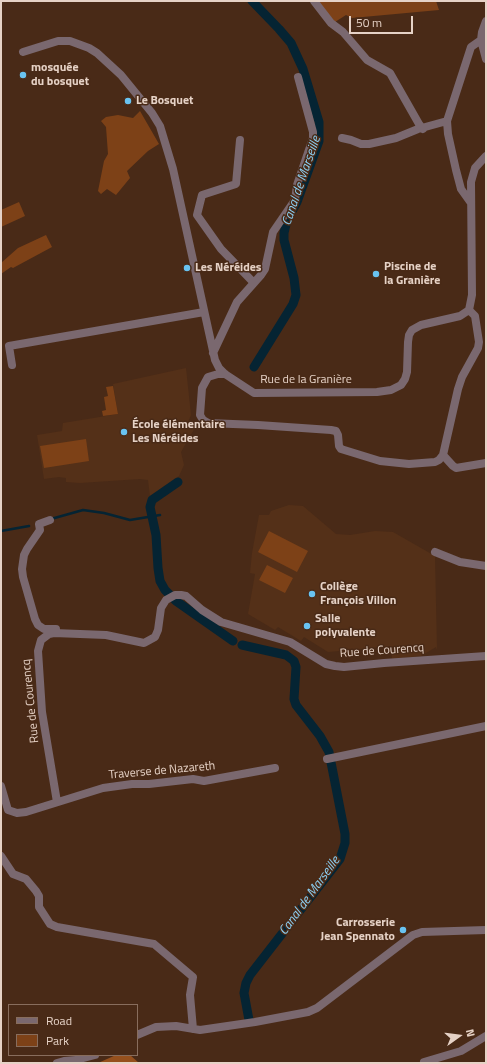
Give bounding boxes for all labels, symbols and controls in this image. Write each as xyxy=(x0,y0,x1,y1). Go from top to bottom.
scale bar xyxy=(351,8,415,34)
text: 50 m xyxy=(356,13,382,32)
place label: mosquée du bosquet xyxy=(31,61,89,89)
marker: mosquée du bosquet xyxy=(18,70,28,80)
place label: Le Bosquet xyxy=(136,94,193,108)
marker: Le Bosquet xyxy=(123,96,133,106)
water label: Canal de Marseille xyxy=(279,134,325,228)
place label: Piscine de la Granière xyxy=(384,260,440,288)
place label: Les Néréides xyxy=(195,261,262,275)
marker: Les Néréides xyxy=(182,263,192,273)
marker: Piscine de la Granière xyxy=(371,269,381,279)
street label: Rue de la Granière xyxy=(260,373,352,387)
place label: École élémentaire Les Néréides xyxy=(132,418,225,446)
marker: École élémentaire Les Néréides xyxy=(119,427,129,437)
place label: Collège François Villon xyxy=(320,580,396,608)
marker: Collège François Villon xyxy=(307,589,317,599)
place label: Salle polyvalente xyxy=(315,612,376,640)
marker: Salle polyvalente xyxy=(302,621,312,631)
street label: Rue de Courencq xyxy=(339,641,425,661)
street label: Rue de Courencq xyxy=(19,658,43,744)
street label: Traverse de Nazareth xyxy=(108,759,216,783)
water label: Canal de Marseille xyxy=(276,854,344,938)
place label: Carrosserie Jean Spennato xyxy=(321,916,395,944)
marker: Carrosserie Jean Spennato xyxy=(398,925,408,935)
legend xyxy=(8,1004,138,1056)
text: Road xyxy=(46,1011,72,1030)
north arrow xyxy=(439,1016,479,1056)
text: N xyxy=(462,1027,479,1039)
text: Park xyxy=(46,1031,69,1050)

